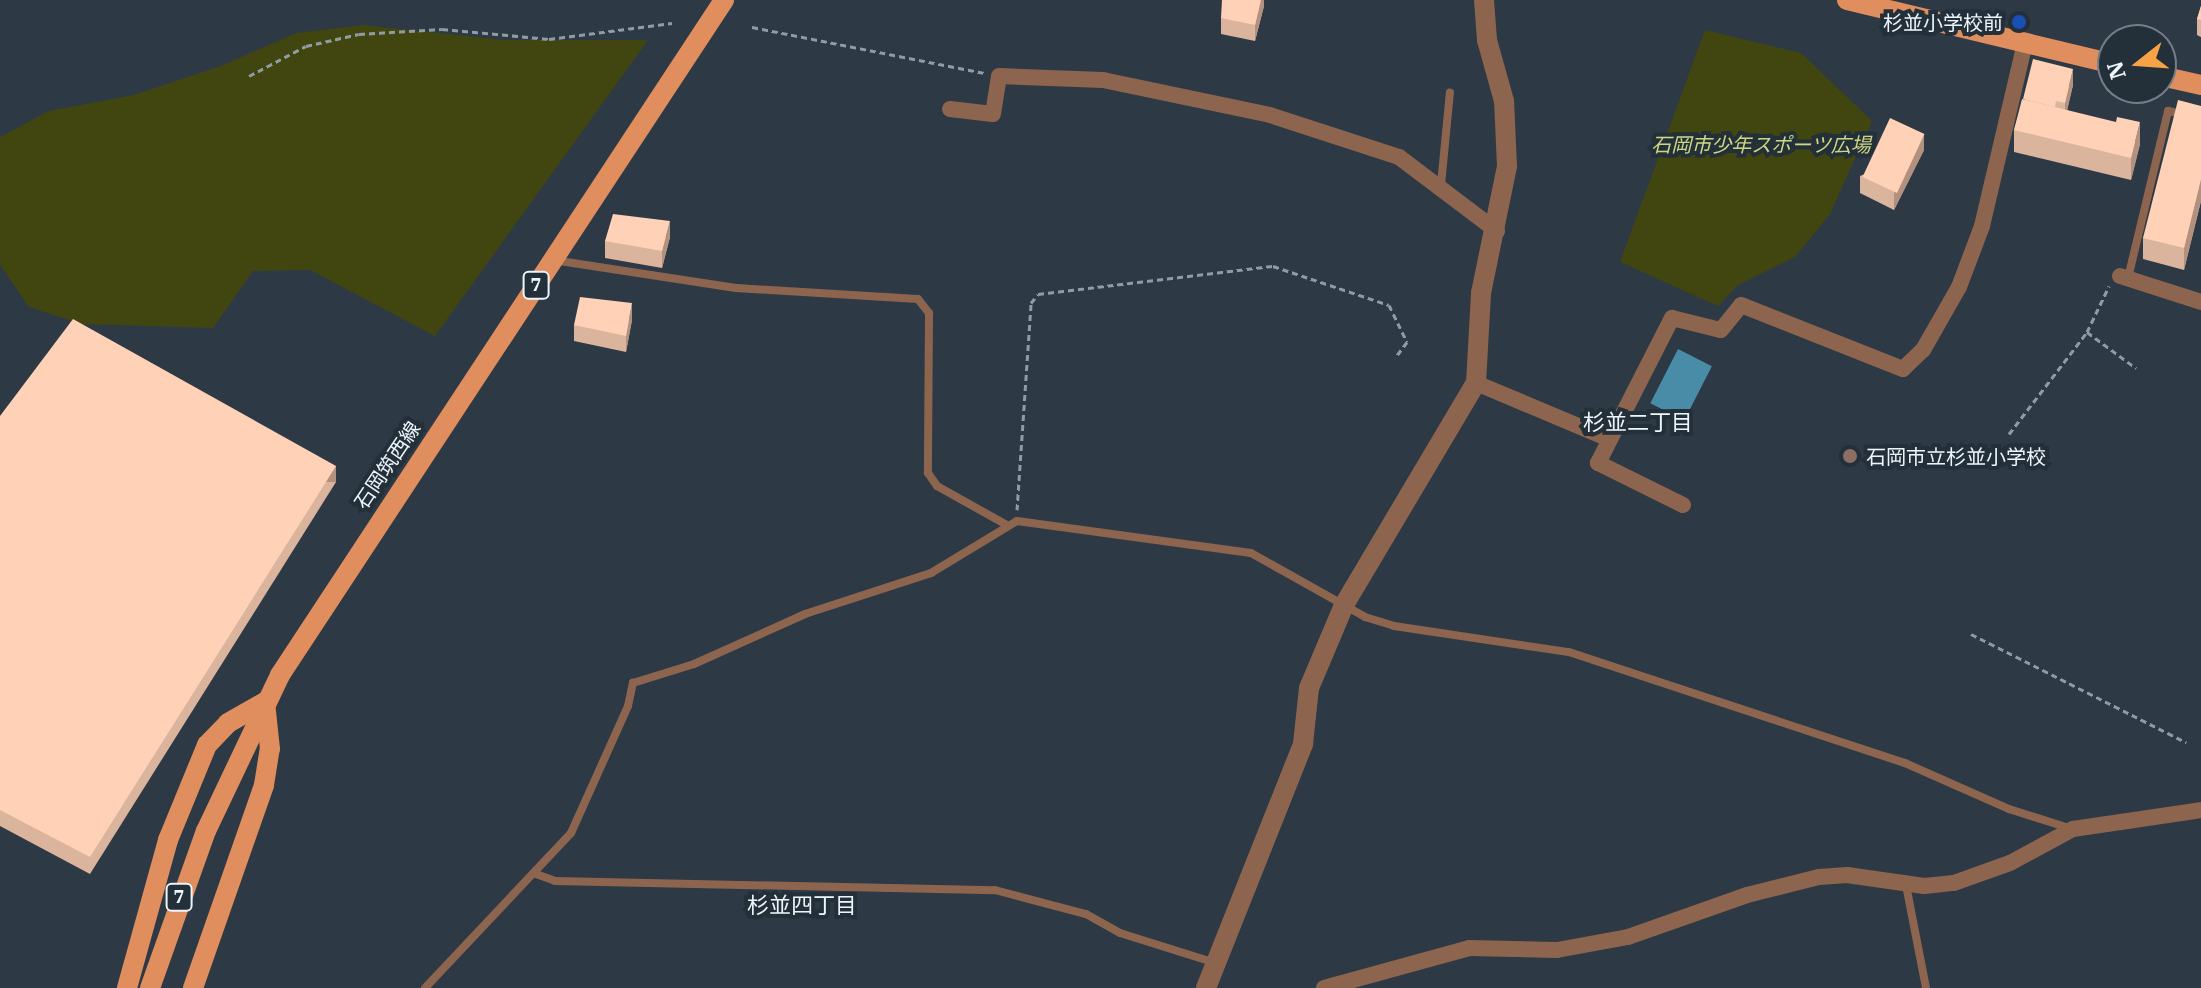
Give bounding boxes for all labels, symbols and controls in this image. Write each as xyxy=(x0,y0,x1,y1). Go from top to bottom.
place label: 杉並小学校前 xyxy=(1883,10,2003,34)
marker: 杉並小学校前 xyxy=(2010,13,2028,31)
north arrow xyxy=(2097,24,2177,104)
text: N xyxy=(2099,58,2132,83)
park label: 石岡市少年スポーツ広場 xyxy=(1651,132,1871,156)
road number: 7 xyxy=(522,271,550,299)
district label: 杉並二丁目 xyxy=(1583,409,1693,435)
street label: 石岡筑西線 xyxy=(349,417,425,513)
place label: 石岡市立杉並小学校 xyxy=(1866,444,2046,468)
marker: 石岡市立杉並小学校 xyxy=(1841,447,1859,465)
road number: 7 xyxy=(165,883,193,911)
district label: 杉並四丁目 xyxy=(747,892,857,918)

